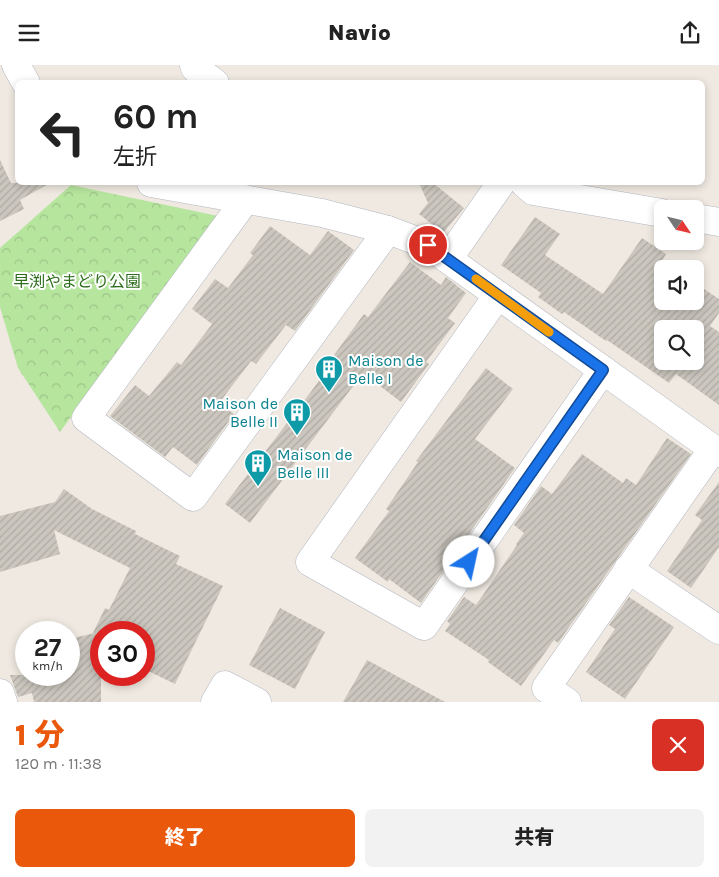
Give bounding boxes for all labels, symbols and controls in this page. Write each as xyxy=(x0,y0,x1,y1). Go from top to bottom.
icon: menu xyxy=(15,19,43,47)
icon: share xyxy=(676,19,704,47)
text: Navio xyxy=(328,20,391,46)
text: 60 m xyxy=(113,96,198,137)
icon: left xyxy=(30,100,95,165)
text: 左折 xyxy=(113,144,157,170)
north arrow xyxy=(654,200,704,250)
map controls xyxy=(654,200,704,370)
pin xyxy=(407,224,449,266)
icon: arrive xyxy=(414,231,442,259)
button: sound xyxy=(654,260,704,310)
park label: 早渕やまどり公園 xyxy=(13,272,141,291)
button: search xyxy=(654,320,704,370)
place label: Maison de Belle I xyxy=(348,351,423,388)
building icon: Maison de Belle I xyxy=(314,354,344,393)
place label: Maison de Belle II xyxy=(203,394,278,431)
building icon: Maison de Belle II xyxy=(282,397,312,436)
place label: Maison de Belle III xyxy=(277,445,352,482)
building icon: Maison de Belle III xyxy=(243,448,273,487)
position arrow xyxy=(442,535,494,587)
speed limit sign: 30 xyxy=(90,621,155,686)
text: 27 xyxy=(34,633,61,662)
text: km/h xyxy=(32,659,63,673)
text: 1 分 xyxy=(15,717,65,753)
button: close xyxy=(652,719,704,771)
text: 120 m · 11:38 xyxy=(15,754,102,773)
button: 終了 xyxy=(15,809,355,867)
button: 共有 xyxy=(365,809,704,867)

